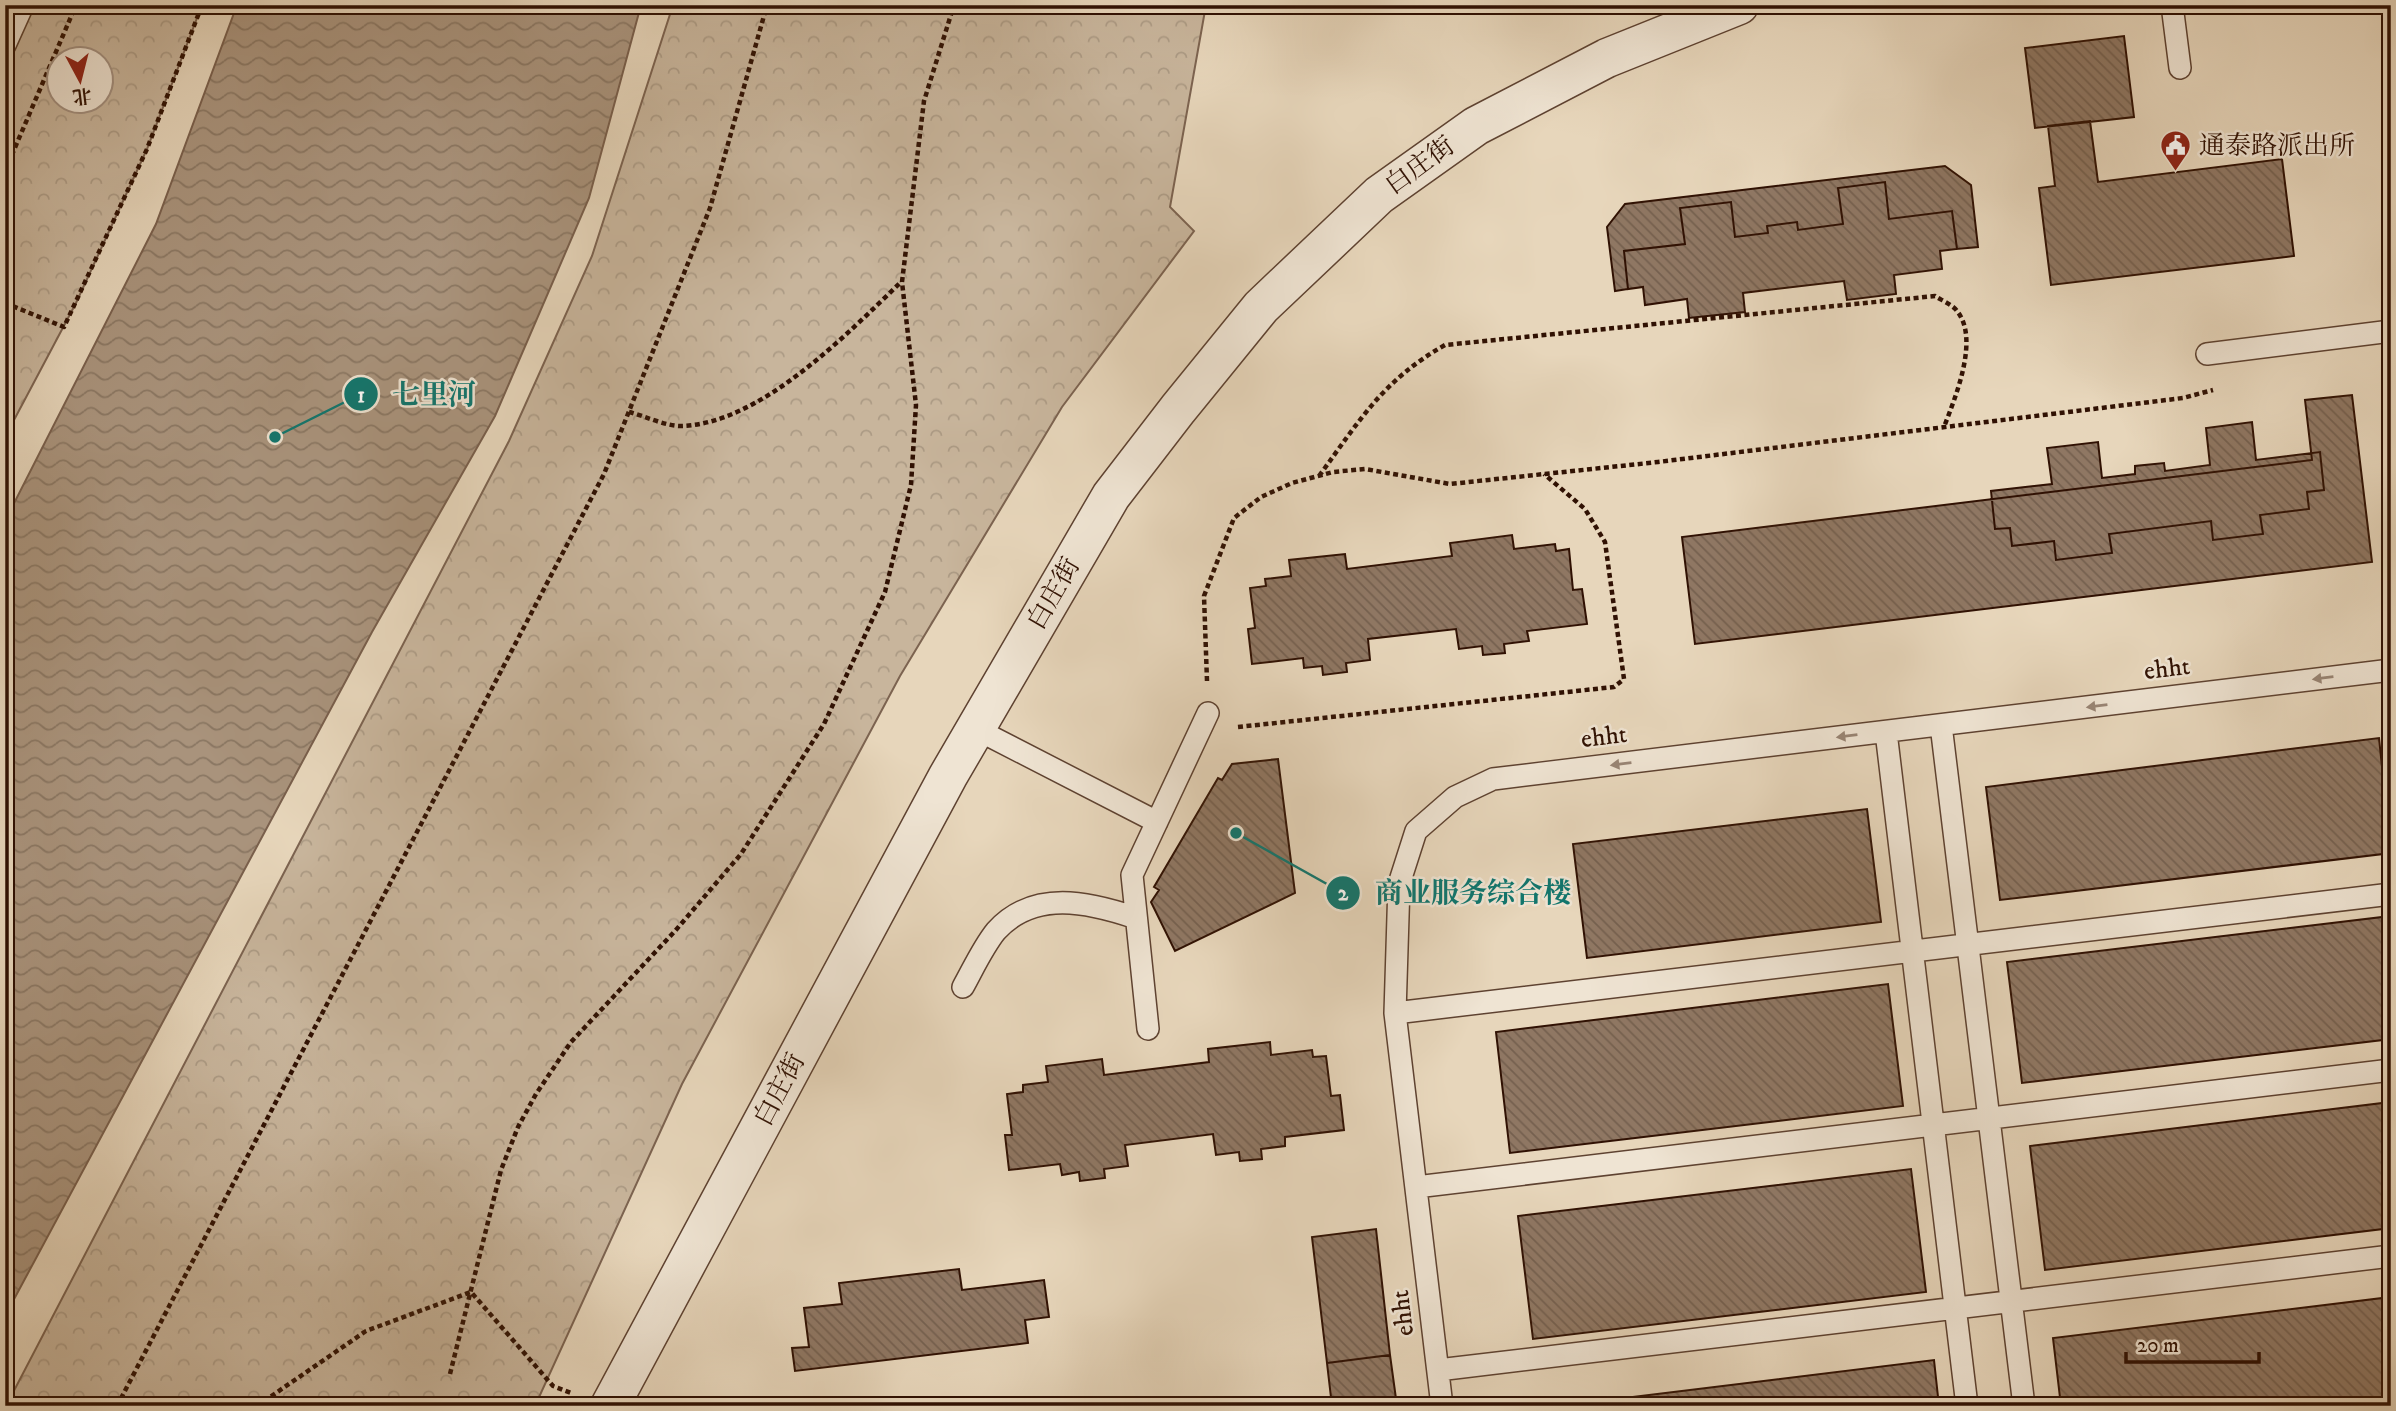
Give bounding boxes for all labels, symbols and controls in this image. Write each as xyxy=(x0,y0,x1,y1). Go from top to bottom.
north arrow xyxy=(46,46,116,116)
text: 北 xyxy=(71,83,93,108)
public building icon: 通泰路派出所 xyxy=(2159,129,2193,173)
street label: 白庄街 xyxy=(1379,130,1461,202)
place label: 通泰路派出所 xyxy=(2199,130,2355,163)
callout: 七里河 xyxy=(343,370,490,419)
text: 七里河 xyxy=(392,378,476,413)
text: 1 xyxy=(357,383,365,409)
street label: 白庄街 xyxy=(1020,552,1088,636)
street label: ehht xyxy=(2142,650,2192,688)
one-way arrow xyxy=(2312,673,2334,684)
one-way arrow xyxy=(2086,700,2108,711)
street label: ehht xyxy=(1579,718,1629,756)
one-way arrow xyxy=(1836,731,1858,742)
one-way arrow xyxy=(1610,758,1632,769)
callout: 商业服务综合楼 xyxy=(1326,868,1585,917)
text: 商业服务综合楼 xyxy=(1375,876,1571,911)
text: 2 xyxy=(1338,881,1349,907)
street label: 白庄街 xyxy=(747,1048,813,1132)
street label: ehht xyxy=(1384,1288,1422,1338)
scale bar xyxy=(2126,1320,2260,1364)
text: 20 m xyxy=(2137,1333,2179,1359)

